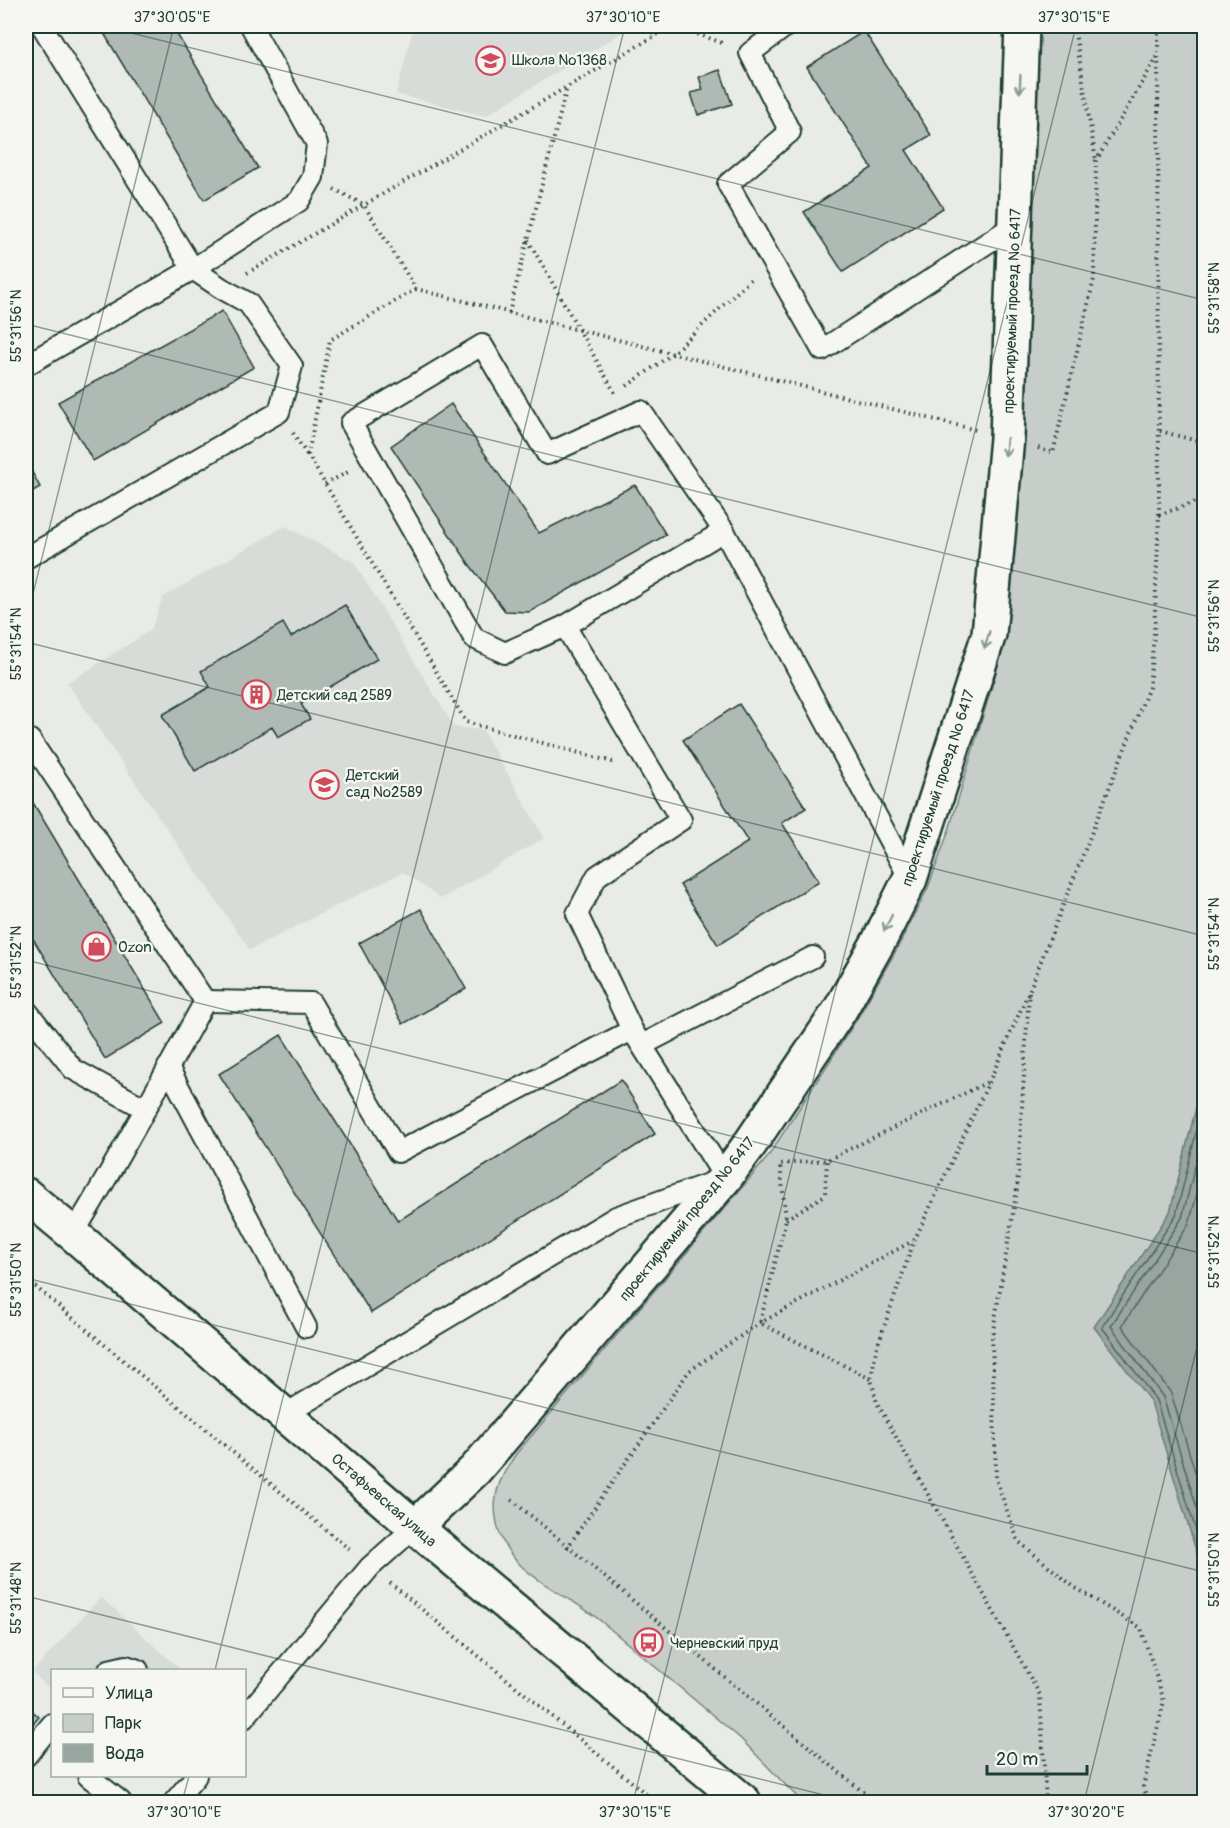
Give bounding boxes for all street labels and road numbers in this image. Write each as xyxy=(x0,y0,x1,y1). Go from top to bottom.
street label: проектируемый проезд № 6417 xyxy=(999,208,1026,414)
street label: проектируемый проезд № 6417 xyxy=(898,688,979,889)
street label: проектируемый проезд № 6417 xyxy=(615,1134,759,1305)
street label: Остафьевская улица xyxy=(327,1449,440,1551)

